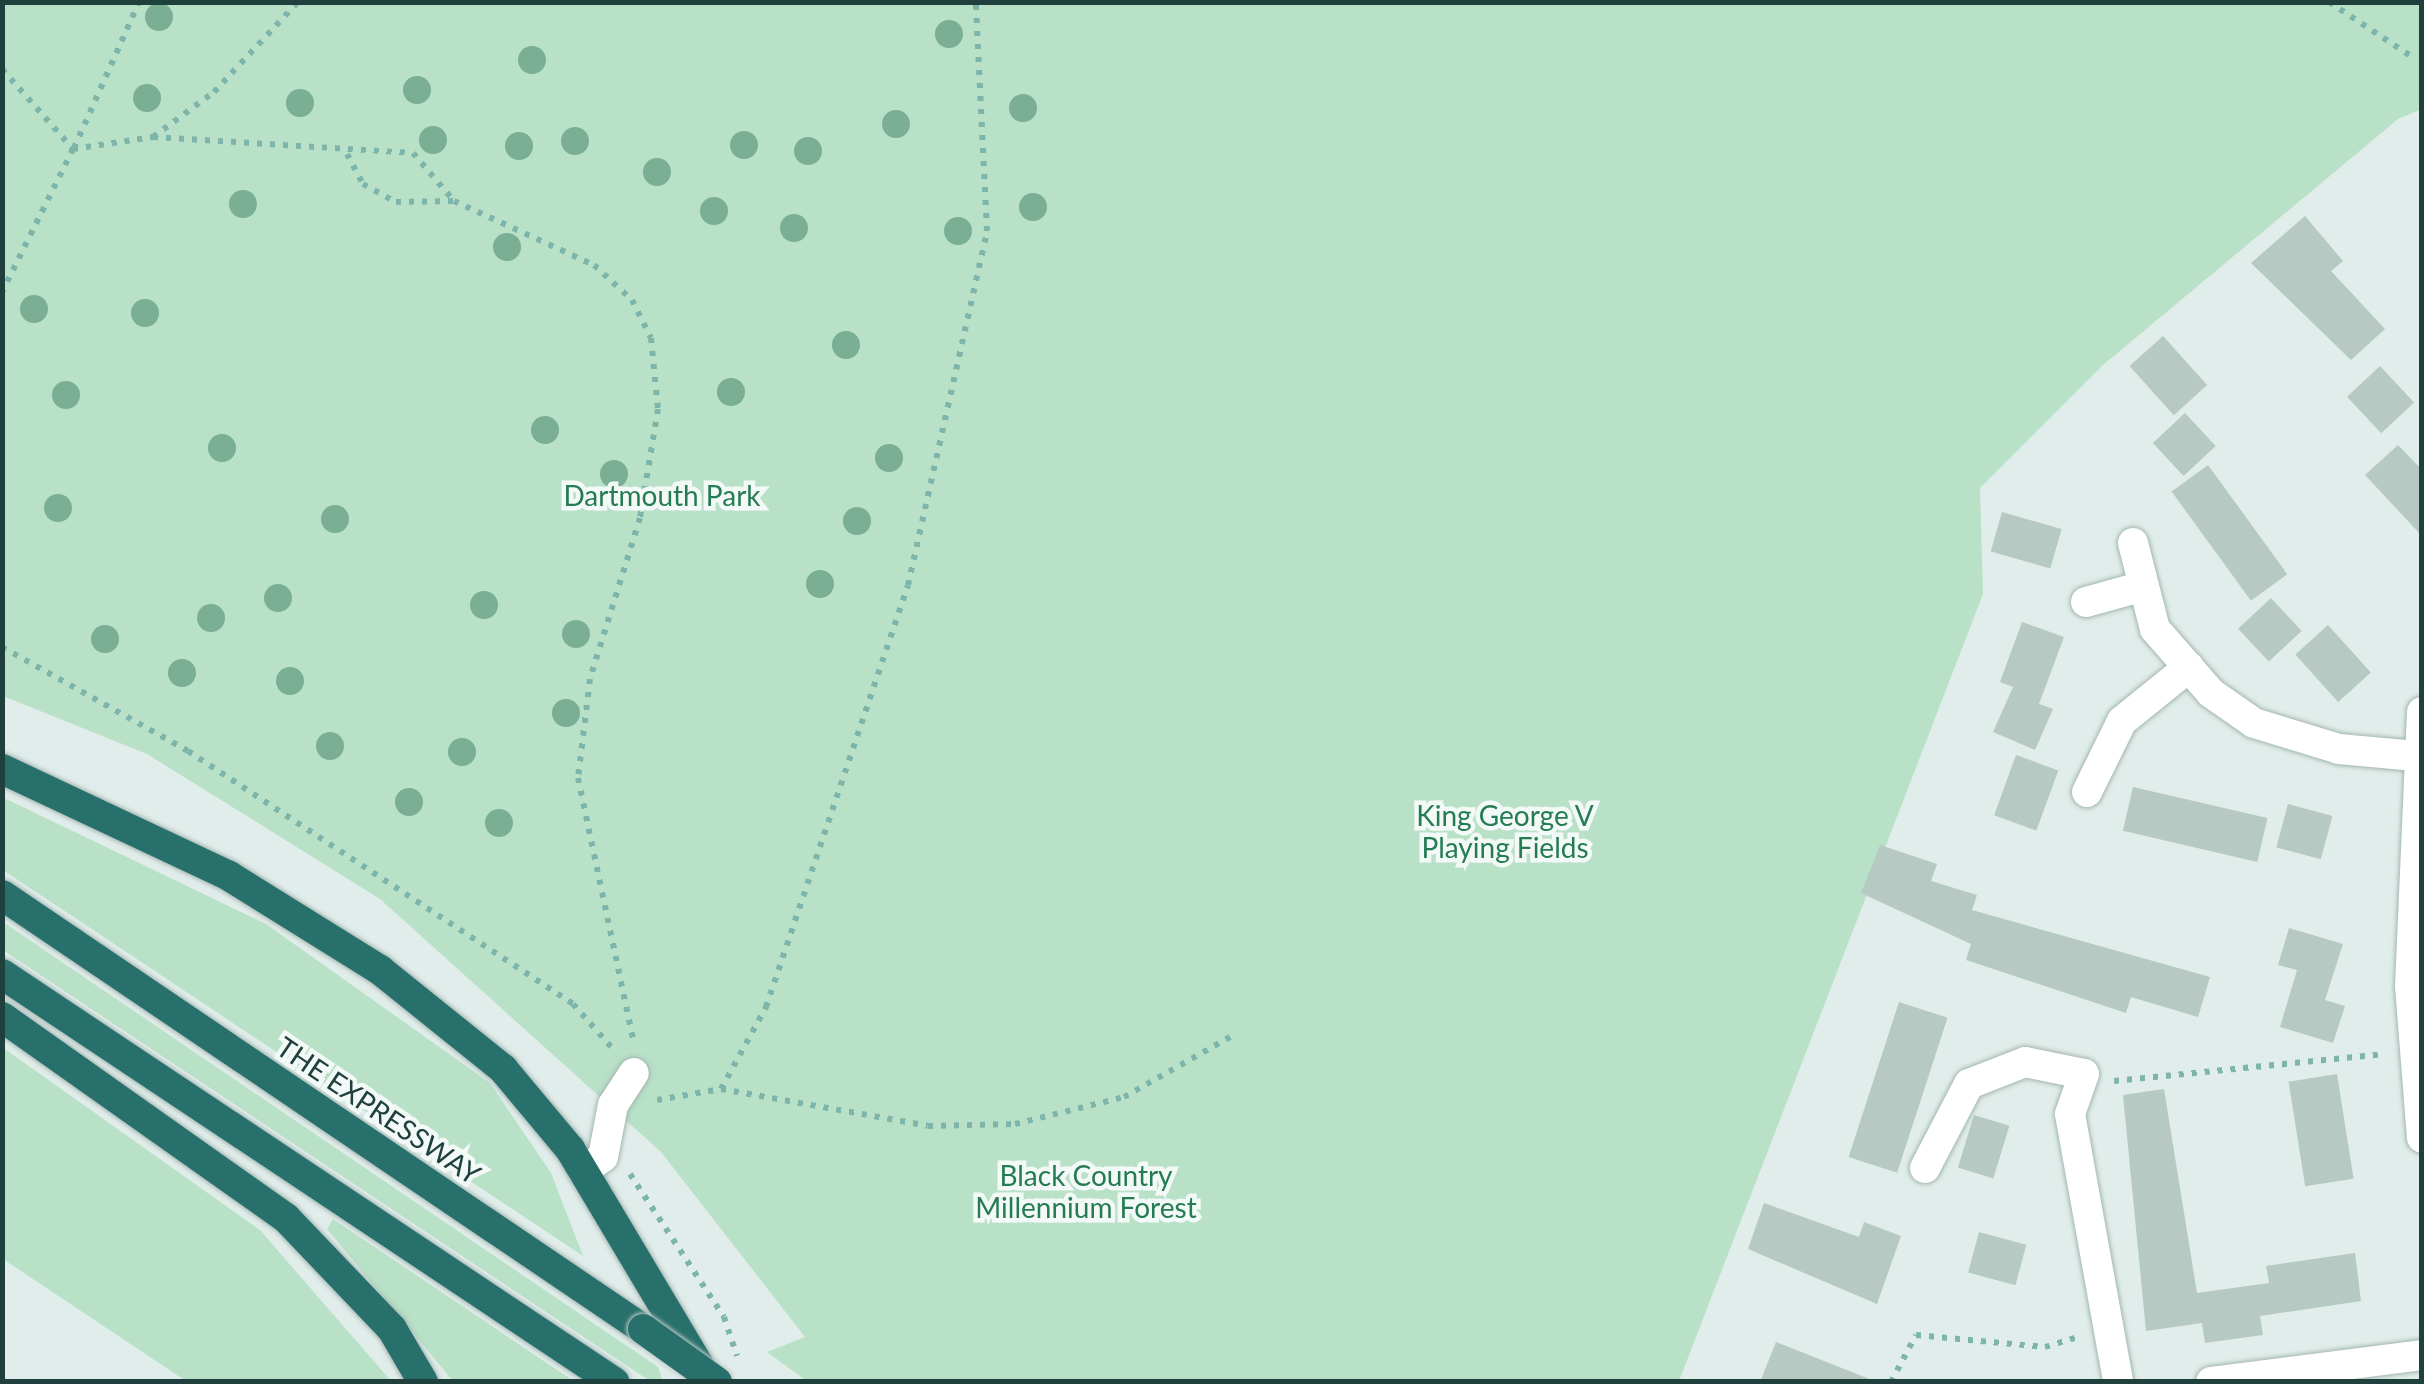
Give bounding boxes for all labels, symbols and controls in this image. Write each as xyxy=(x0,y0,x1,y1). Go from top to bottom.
park label: Dartmouth Park xyxy=(563,478,761,512)
park label: King George V Playing Fields xyxy=(1416,798,1594,864)
street label: THE EXPRESSWAY xyxy=(271,1029,487,1191)
park label: Black Country Millennium Forest xyxy=(975,1158,1197,1224)

